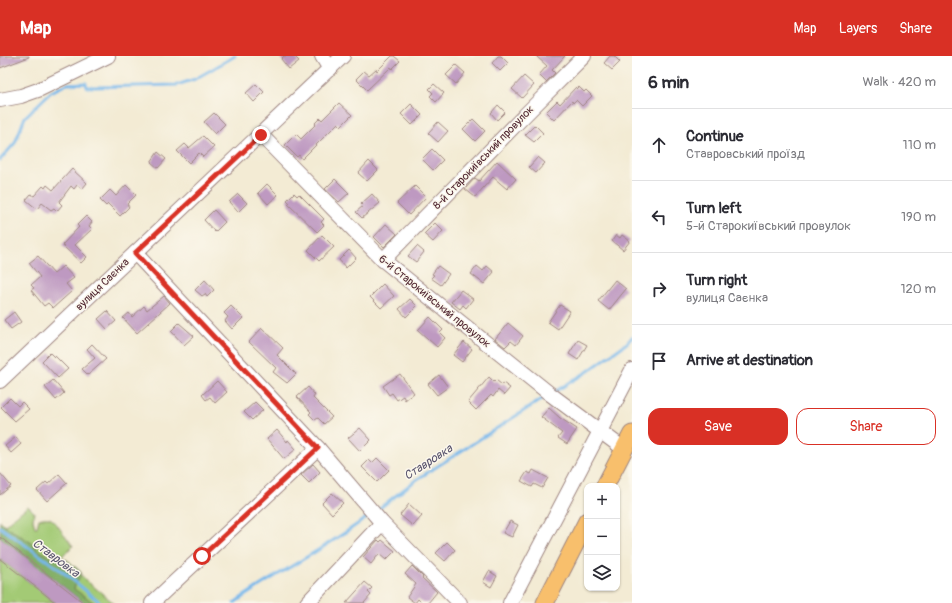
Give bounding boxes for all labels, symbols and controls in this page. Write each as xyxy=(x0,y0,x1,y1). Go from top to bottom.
text: Map xyxy=(20,16,51,40)
text: Map xyxy=(794,20,817,37)
text: Layers xyxy=(839,20,877,37)
text: Share xyxy=(899,20,932,37)
text: 6 min xyxy=(648,72,689,93)
text: Walk · 420 m xyxy=(862,74,936,90)
street label: 8-й Старокиївський провулок xyxy=(430,103,537,212)
route end xyxy=(252,126,270,144)
text: Continue xyxy=(686,127,744,146)
icon: ahead xyxy=(648,134,670,156)
text: 110 m xyxy=(903,137,936,153)
text: Ставровський проїзд xyxy=(686,146,805,162)
text: Turn left xyxy=(686,199,742,218)
icon: left xyxy=(648,206,670,228)
text: 190 m xyxy=(901,209,936,225)
text: 5-й Старокиївський провулок xyxy=(686,218,851,234)
street label: 6-й Старокиївський провулок xyxy=(376,252,493,351)
street label: вулиця Саєнка xyxy=(73,256,132,313)
text: Turn right xyxy=(686,271,747,290)
icon: right xyxy=(648,278,670,300)
text: 120 m xyxy=(900,281,936,297)
text: вулиця Саєнка xyxy=(686,290,768,306)
icon: arrive xyxy=(648,350,670,372)
text: Arrive at destination xyxy=(686,351,813,370)
button: Save xyxy=(648,408,788,445)
button: Share xyxy=(796,408,936,445)
water label: Ставровка xyxy=(401,440,456,484)
map controls xyxy=(584,483,620,591)
button: + xyxy=(584,483,620,519)
button: − xyxy=(584,519,620,555)
water label: Ставровка xyxy=(29,536,83,582)
route start xyxy=(193,547,211,565)
button: layers xyxy=(584,555,620,591)

